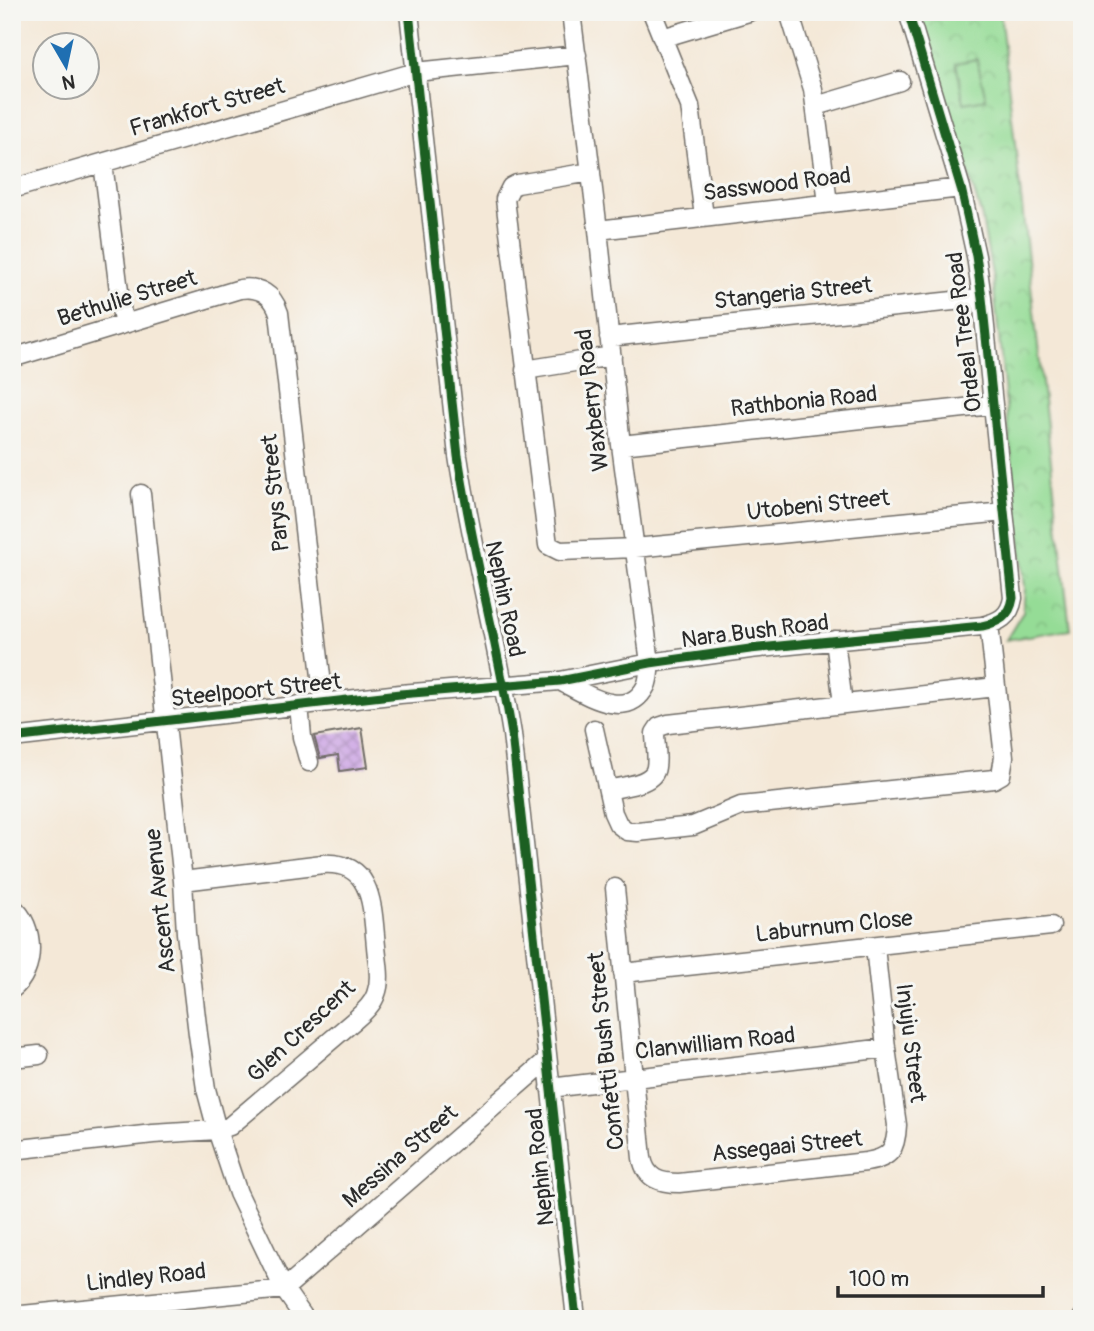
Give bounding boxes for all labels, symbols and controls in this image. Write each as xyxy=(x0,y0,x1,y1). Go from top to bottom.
north arrow xyxy=(32,32,102,102)
text: N xyxy=(60,69,77,95)
street label: Frankfort Street xyxy=(126,71,289,143)
street label: Sasswood Road xyxy=(701,161,853,207)
street label: Ordeal Tree Road xyxy=(940,250,988,414)
street label: Bethulie Street xyxy=(54,263,201,333)
street label: Stangeria Street xyxy=(712,270,874,316)
street label: Waxberry Road xyxy=(569,327,615,473)
street label: Rathbonia Road xyxy=(729,379,879,423)
street label: Parys Street xyxy=(254,432,296,553)
street label: Utobeni Street xyxy=(745,483,892,527)
street label: Nephin Road xyxy=(479,538,531,660)
street label: Nara Bush Road xyxy=(680,608,830,654)
street label: Steelpoort Street xyxy=(169,667,343,713)
street label: Ascent Avenue xyxy=(138,826,182,975)
street label: Laburnum Close xyxy=(754,903,915,949)
street label: Confetti Bush Street xyxy=(581,950,631,1152)
street label: Glen Crescent xyxy=(241,973,362,1089)
street label: Injuju Street xyxy=(889,982,933,1105)
street label: Clanwilliam Road xyxy=(633,1020,797,1066)
street label: Messina Street xyxy=(336,1098,464,1214)
street label: Nephin Road xyxy=(519,1107,561,1227)
street label: Assegaai Street xyxy=(710,1124,864,1168)
scale bar xyxy=(838,1254,1043,1298)
street label: Lindley Road xyxy=(85,1256,207,1298)
text: 100 m xyxy=(849,1266,909,1293)

